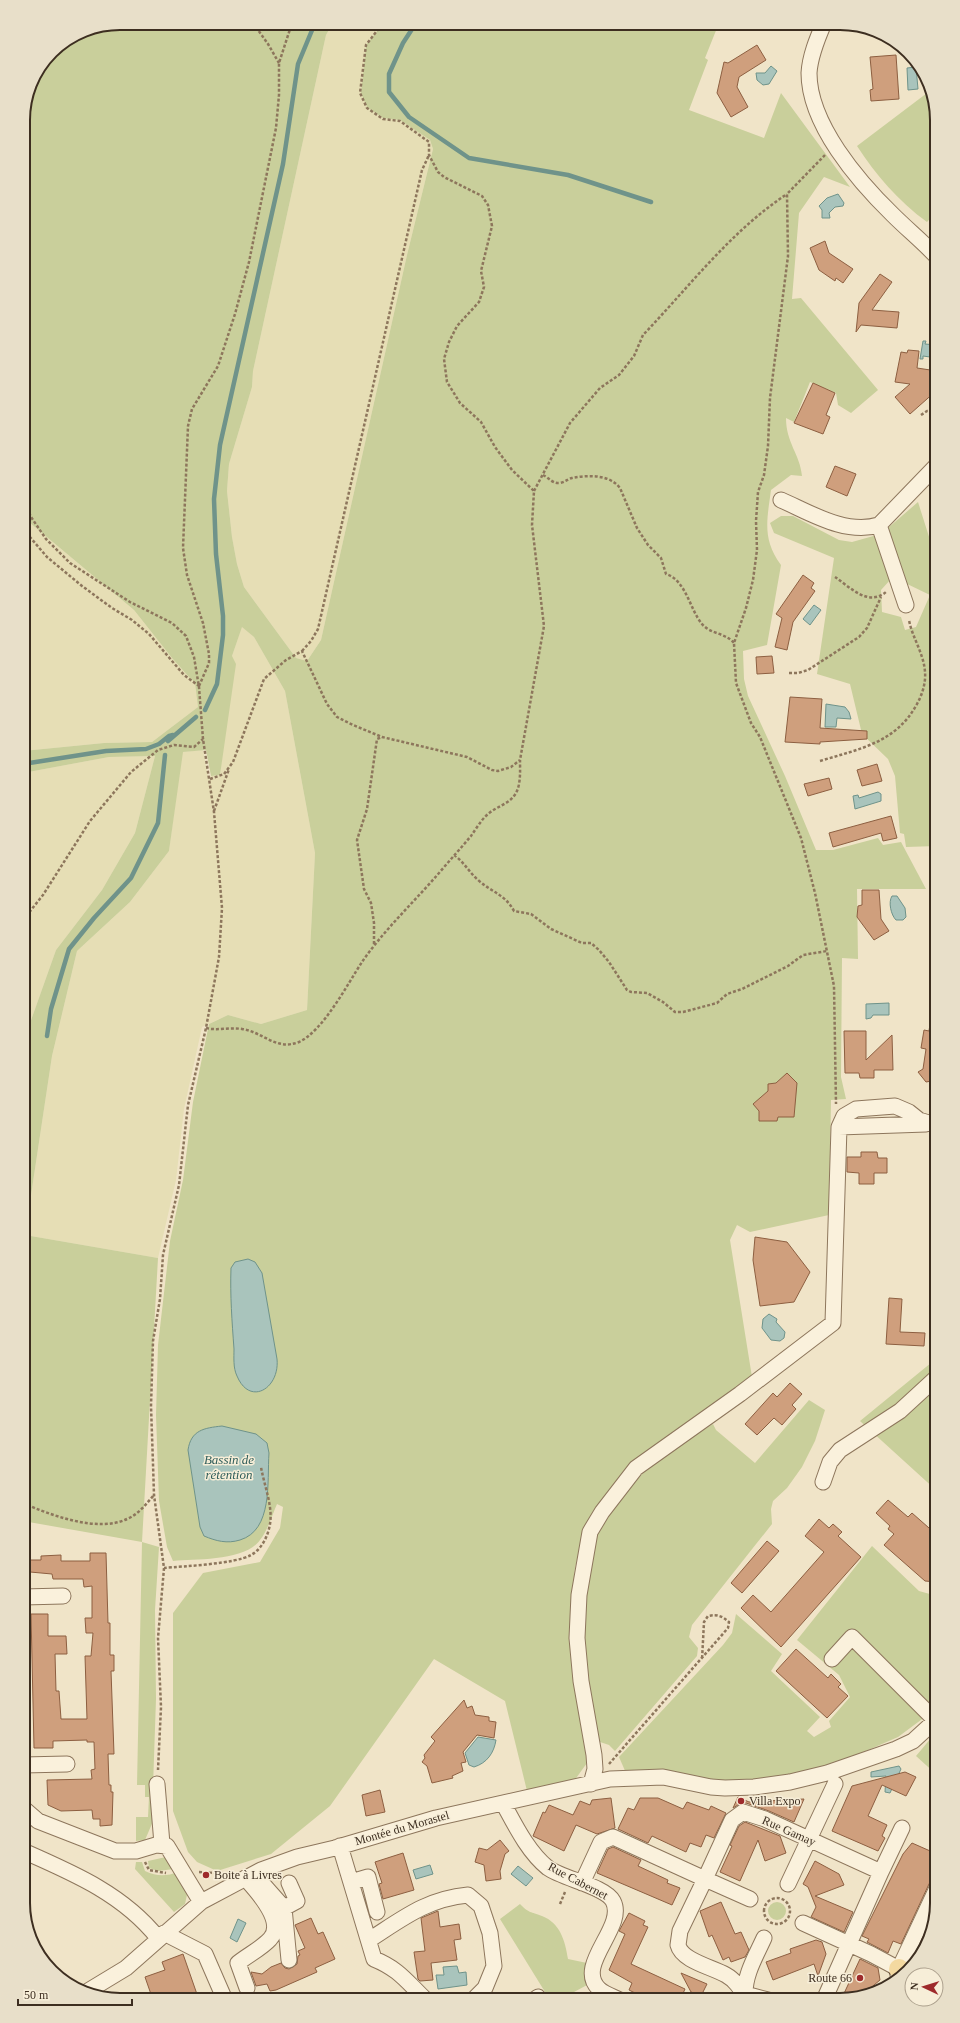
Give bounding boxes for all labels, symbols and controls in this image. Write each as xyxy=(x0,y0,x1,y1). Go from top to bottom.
water label: Bassin de rétention xyxy=(204,1452,254,1482)
place label: Villa Expo xyxy=(749,1794,801,1808)
marker: Villa Expo xyxy=(736,1796,746,1806)
street label: Montée du Morastel xyxy=(353,1808,451,1848)
street label: Rue Gamay xyxy=(760,1813,818,1849)
street label: Rue Cabernet xyxy=(546,1859,611,1903)
place label: Boite à Livres xyxy=(214,1868,282,1882)
marker: Boite à Livres xyxy=(201,1870,211,1880)
north arrow xyxy=(904,1967,944,2007)
place label: Route 66 xyxy=(808,1971,852,1985)
marker: Route 66 xyxy=(855,1973,865,1983)
scale bar xyxy=(18,1981,132,2007)
text: N xyxy=(908,1982,920,1991)
text: 50 m xyxy=(24,1988,49,2002)

